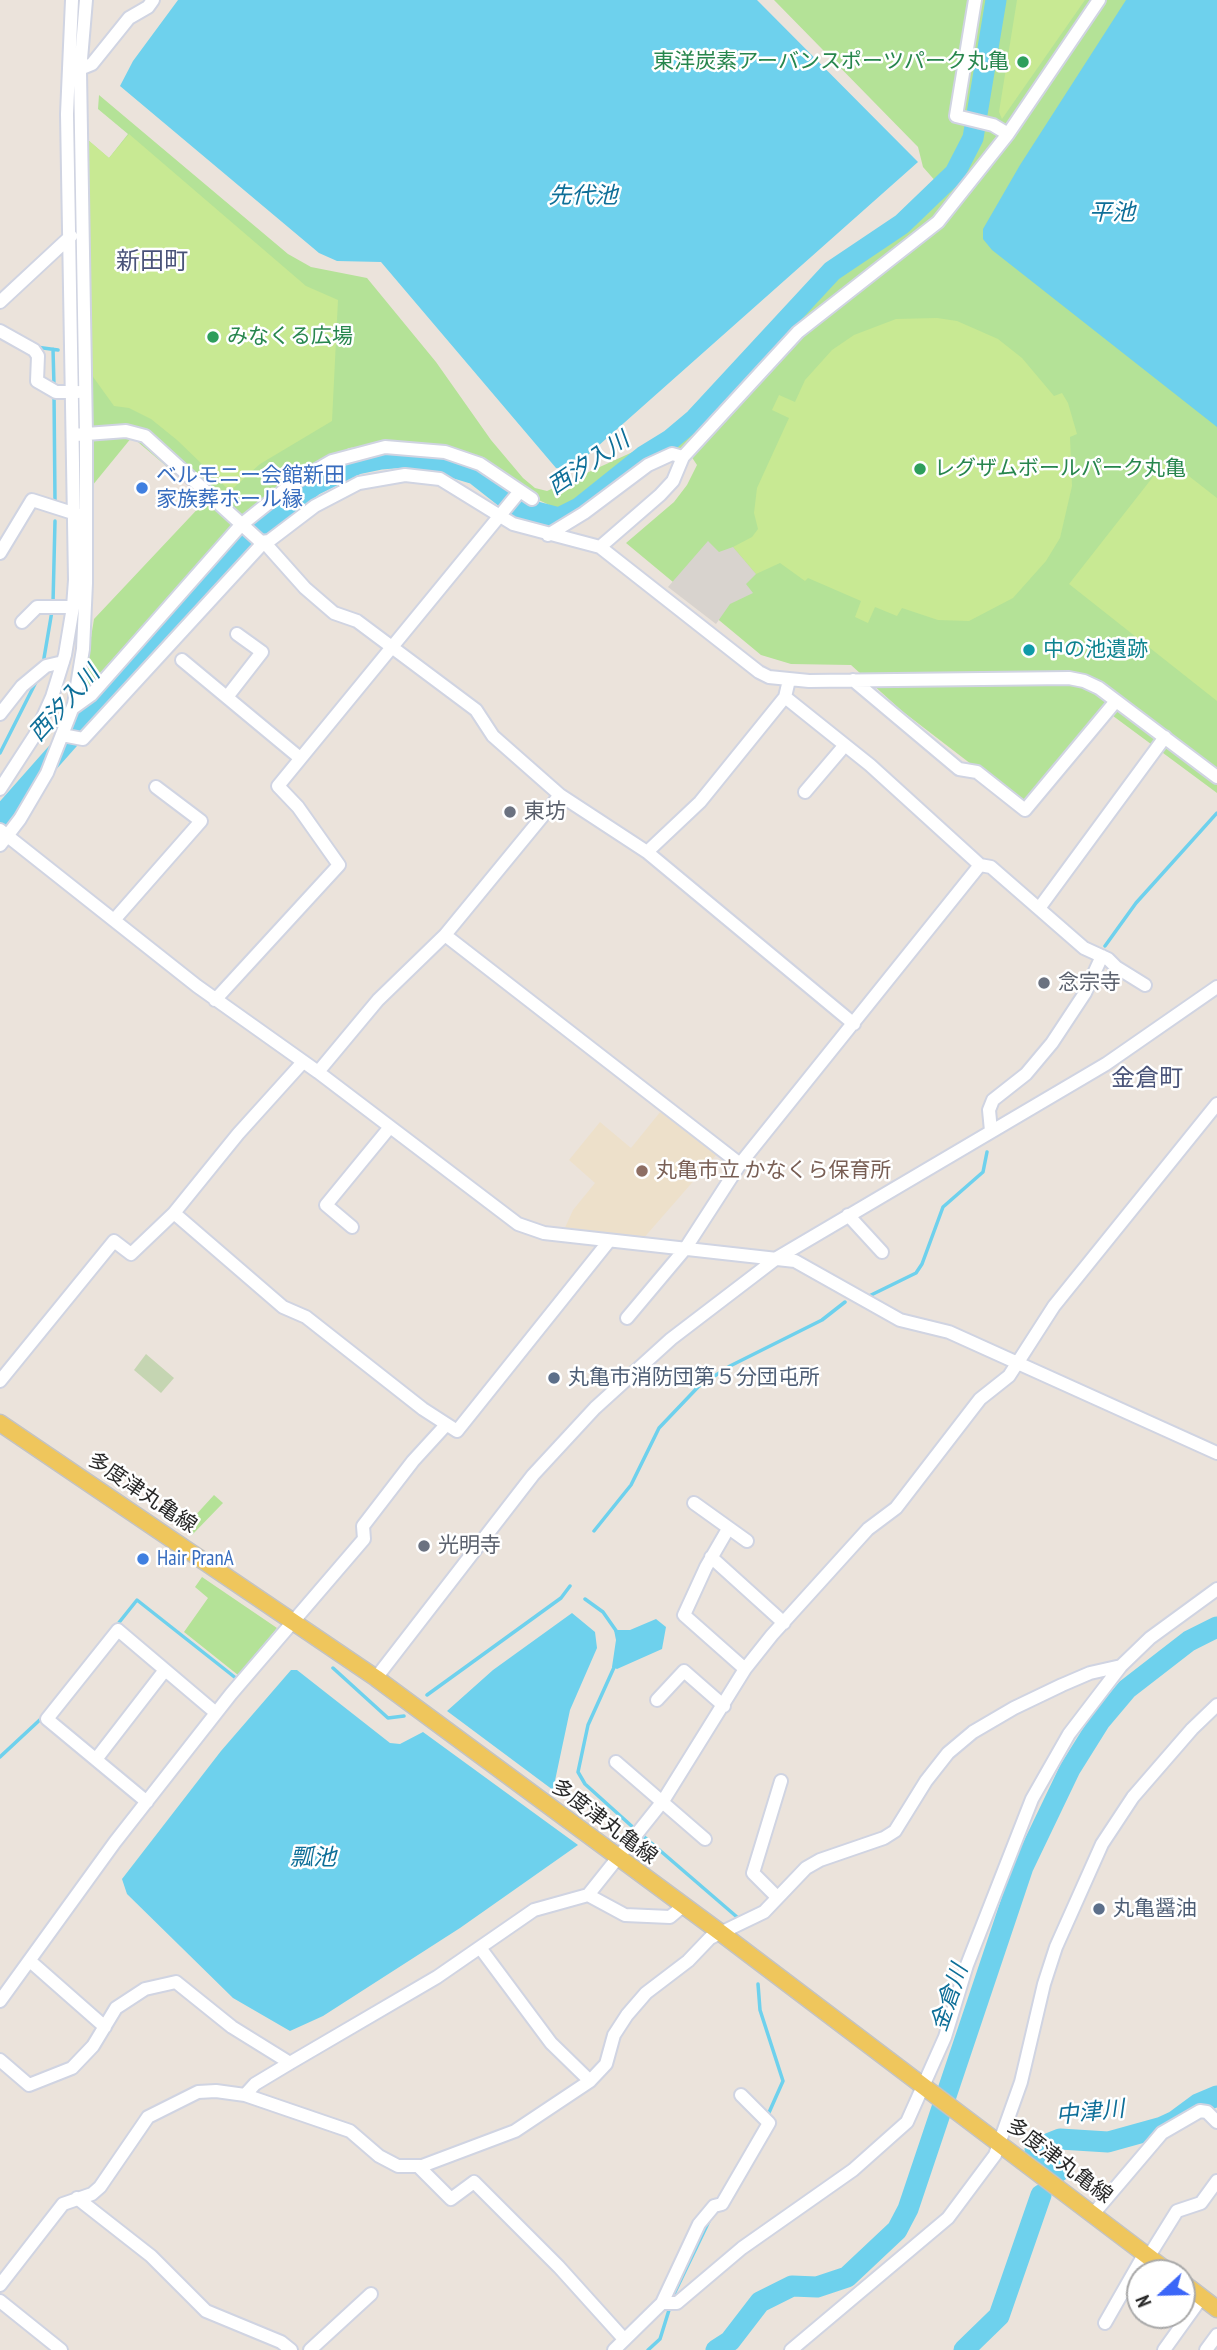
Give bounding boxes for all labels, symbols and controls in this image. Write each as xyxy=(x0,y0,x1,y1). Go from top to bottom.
place label: 東洋炭素アーバンスポーツパーク丸亀 xyxy=(653,49,1009,75)
marker: 東洋炭素アーバンスポーツパーク丸亀 xyxy=(1015,54,1031,70)
water label: 先代池 xyxy=(549,182,617,210)
water label: 平池 xyxy=(1089,199,1135,227)
district label: 新田町 xyxy=(116,248,188,276)
place label: みなくる広場 xyxy=(227,324,353,350)
marker: みなくる広場 xyxy=(205,329,221,345)
water label: 西汐入川 xyxy=(543,427,635,501)
place label: レグザムボールパーク丸亀 xyxy=(934,456,1186,482)
marker: レグザムボールパーク丸亀 xyxy=(912,461,928,477)
place label: ベルモニー会館新田 家族葬ホール縁 xyxy=(156,463,345,513)
marker: ベルモニー会館新田 家族葬ホール縁 xyxy=(134,480,150,496)
place label: 中の池遺跡 xyxy=(1043,637,1148,663)
marker: 中の池遺跡 xyxy=(1021,642,1037,658)
water label: 西汐入川 xyxy=(24,661,106,747)
place label: 東坊 xyxy=(524,799,566,825)
marker: 東坊 xyxy=(502,804,518,820)
place label: 念宗寺 xyxy=(1058,970,1121,996)
marker: 念宗寺 xyxy=(1036,975,1052,991)
district label: 金倉町 xyxy=(1111,1065,1183,1093)
place label: 丸亀市立 かなくら保育所 xyxy=(656,1158,891,1184)
marker: 丸亀市立 かなくら保育所 xyxy=(634,1163,650,1179)
place label: 丸亀市消防団第５分団屯所 xyxy=(568,1365,820,1391)
marker: 丸亀市消防団第５分団屯所 xyxy=(546,1370,562,1386)
street label: 多度津丸亀線 xyxy=(83,1447,201,1539)
place label: 光明寺 xyxy=(438,1533,501,1559)
marker: 光明寺 xyxy=(416,1538,432,1554)
place label: Hair PranA xyxy=(157,1546,234,1572)
marker: Hair PranA xyxy=(135,1551,151,1567)
street label: 多度津丸亀線 xyxy=(546,1774,662,1870)
water label: 瓢池 xyxy=(290,1844,336,1872)
place label: 丸亀醤油 xyxy=(1113,1896,1197,1922)
marker: 丸亀醤油 xyxy=(1091,1901,1107,1917)
water label: 金倉川 xyxy=(926,1961,974,2035)
water label: 中津川 xyxy=(1054,2096,1126,2130)
street label: 多度津丸亀線 xyxy=(1001,2113,1117,2209)
north arrow xyxy=(1126,2259,1196,2329)
text: N xyxy=(1130,2292,1156,2310)

